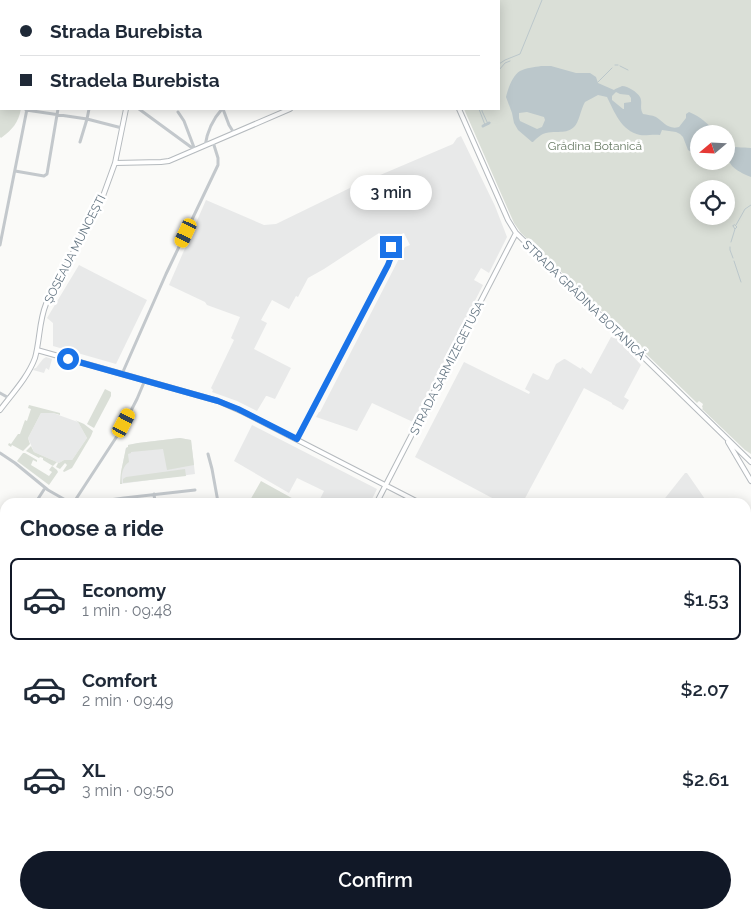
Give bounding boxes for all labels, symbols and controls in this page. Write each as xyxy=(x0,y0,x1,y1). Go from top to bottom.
text: Strada Burebista xyxy=(50,20,202,42)
text: Stradela Burebista xyxy=(50,69,220,91)
north arrow xyxy=(690,125,735,170)
map controls xyxy=(690,125,735,225)
park label: Grădina Botanică xyxy=(548,139,642,153)
callout: 3 min xyxy=(350,174,432,210)
button: locate xyxy=(690,180,735,225)
text: 3 min xyxy=(371,183,412,202)
street label: ȘOSEAUA MUNCEȘTI xyxy=(42,192,108,306)
car xyxy=(172,216,199,250)
route end xyxy=(380,236,402,258)
street label: STRADA GRĂDINA BOTANICĂ xyxy=(520,237,648,363)
street label: STRADA SARMIZEGETUSA xyxy=(407,299,487,437)
route start xyxy=(57,348,79,370)
car xyxy=(110,406,137,440)
text: Choose a ride xyxy=(20,515,164,541)
icon: car xyxy=(22,577,67,622)
text: Economy xyxy=(82,579,166,601)
text: $1.53 xyxy=(683,588,729,610)
text: 1 min · 09:48 xyxy=(82,601,172,620)
icon: car xyxy=(22,667,67,712)
text: Comfort xyxy=(82,669,157,691)
text: $2.07 xyxy=(681,678,729,700)
text: 2 min · 09:49 xyxy=(82,691,173,710)
icon: car xyxy=(22,757,67,802)
text: XL xyxy=(82,759,105,781)
text: $2.61 xyxy=(682,768,729,790)
text: 3 min · 09:50 xyxy=(82,781,174,800)
button: Confirm xyxy=(20,851,731,909)

